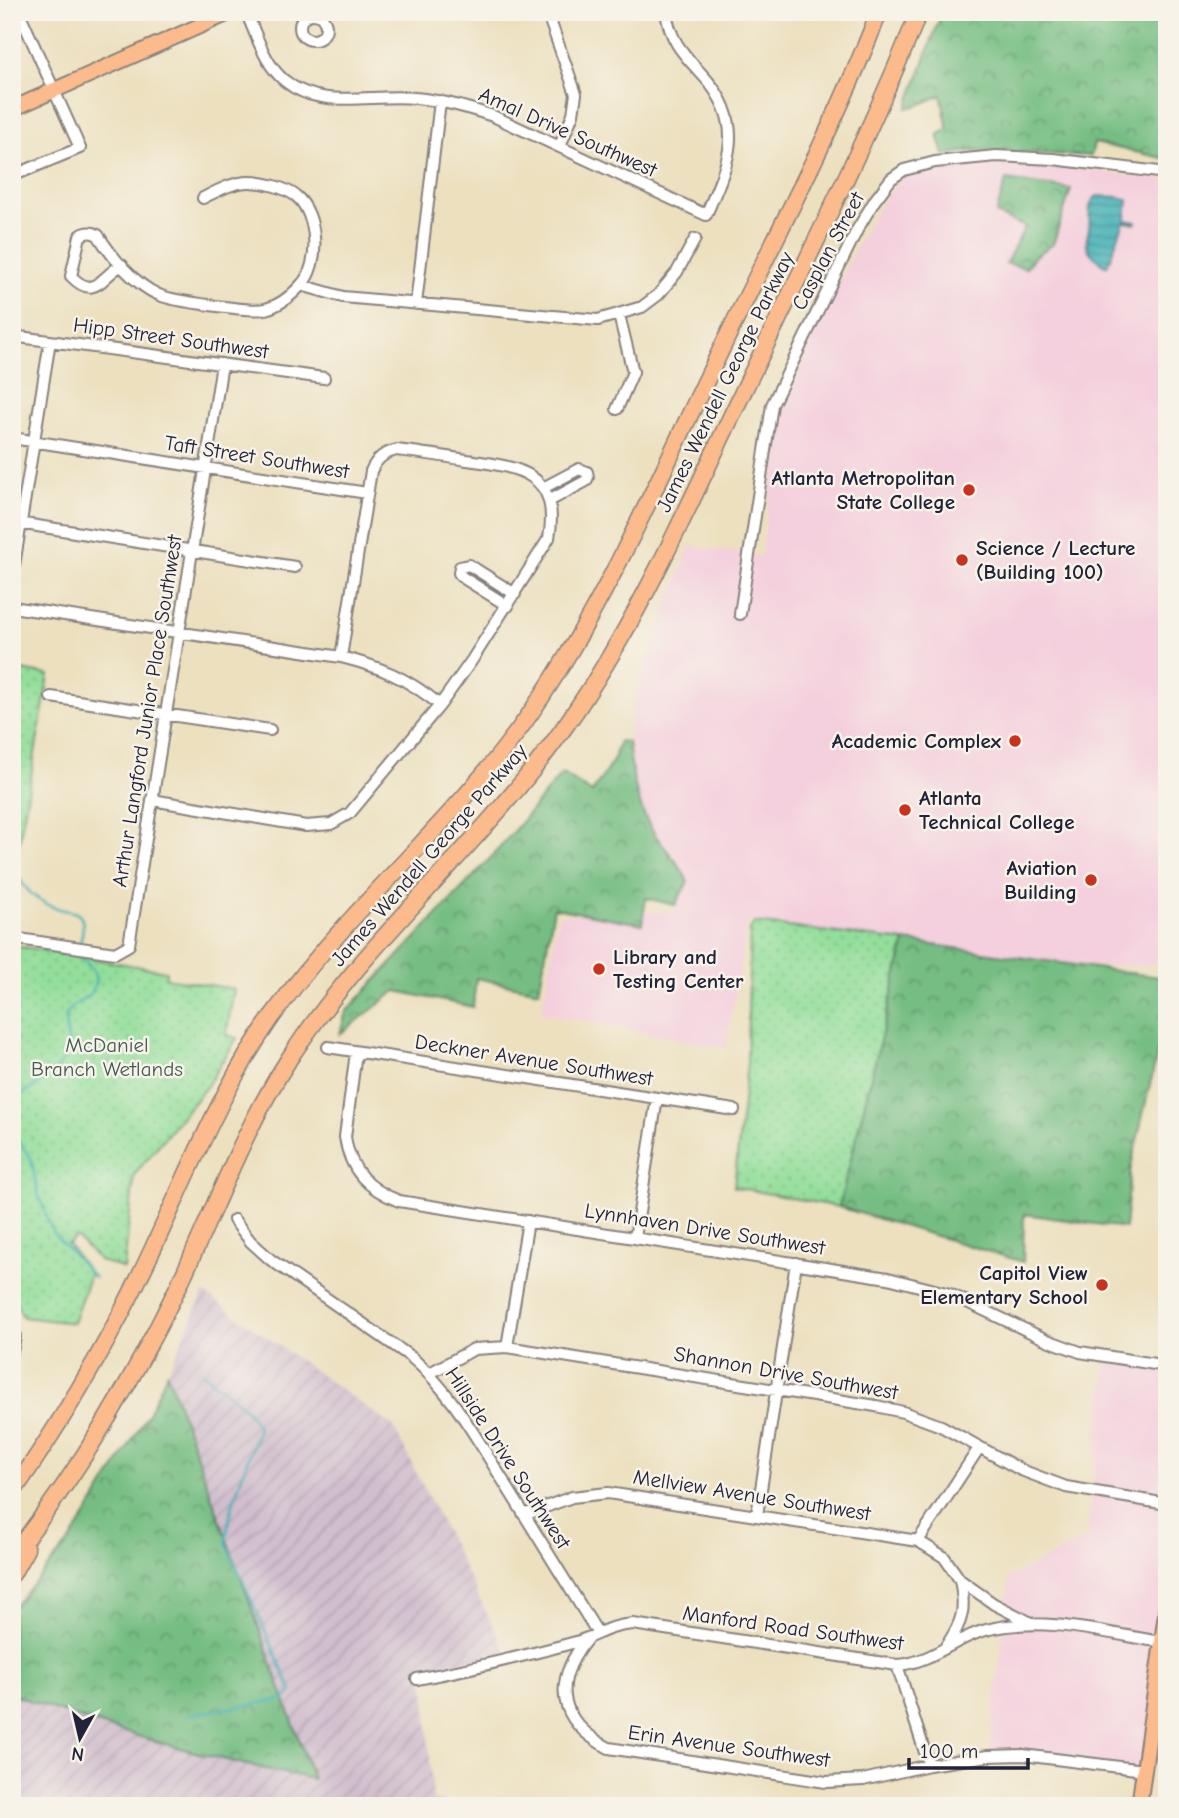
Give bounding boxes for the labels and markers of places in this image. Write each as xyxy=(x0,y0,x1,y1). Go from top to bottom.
place label: Atlanta Metropolitan State College xyxy=(772,466,955,514)
marker: Atlanta Metropolitan State College xyxy=(961,482,977,498)
place label: Science / Lecture (Building 100) xyxy=(976,536,1135,584)
marker: Science / Lecture (Building 100) xyxy=(954,552,970,568)
place label: Academic Complex xyxy=(832,729,1002,753)
marker: Academic Complex xyxy=(1007,733,1023,749)
place label: Atlanta Technical College xyxy=(919,786,1075,834)
marker: Atlanta Technical College xyxy=(897,802,913,818)
place label: Aviation Building xyxy=(1004,856,1077,904)
marker: Aviation Building xyxy=(1083,872,1099,888)
place label: Library and Testing Center xyxy=(613,945,744,993)
marker: Library and Testing Center xyxy=(591,961,607,977)
place label: Capitol View Elementary School xyxy=(920,1261,1088,1309)
marker: Capitol View Elementary School xyxy=(1094,1277,1110,1293)

